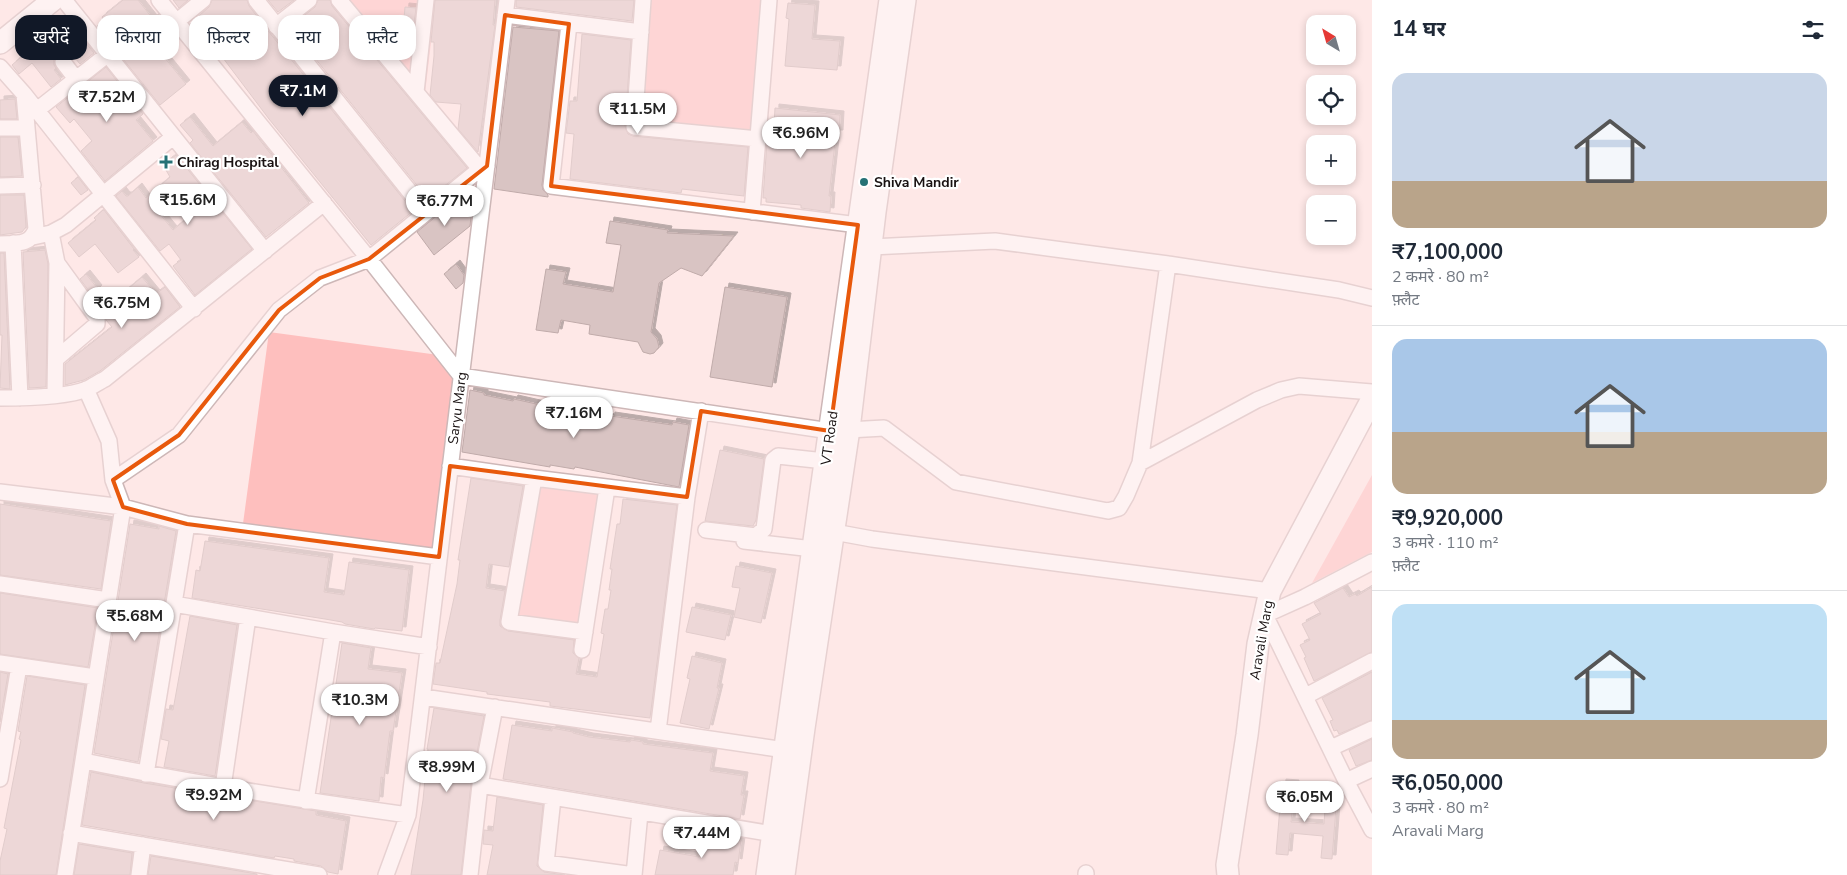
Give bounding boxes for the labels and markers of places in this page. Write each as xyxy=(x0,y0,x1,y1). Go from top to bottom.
pin: ₹7.1M xyxy=(268,74,338,117)
pin: ₹7.52M xyxy=(66,80,148,123)
pin: ₹11.5M xyxy=(597,92,679,135)
pin: ₹6.96M xyxy=(760,116,842,159)
place label: Chirag Hospital xyxy=(177,153,279,172)
marker: Chirag Hospital xyxy=(159,155,173,169)
place label: Shiva Mandir xyxy=(874,173,959,192)
marker: Shiva Mandir xyxy=(858,176,870,188)
pin: ₹15.6M xyxy=(147,184,229,226)
pin: ₹6.77M xyxy=(404,184,486,227)
pin: ₹6.75M xyxy=(81,286,163,329)
pin: ₹7.16M xyxy=(533,396,615,439)
pin: ₹5.68M xyxy=(94,600,176,642)
pin: ₹10.3M xyxy=(319,684,401,726)
pin: ₹8.99M xyxy=(406,750,488,793)
pin: ₹9.92M xyxy=(173,778,255,821)
pin: ₹6.05M xyxy=(1264,780,1346,823)
pin: ₹7.44M xyxy=(661,816,743,859)

